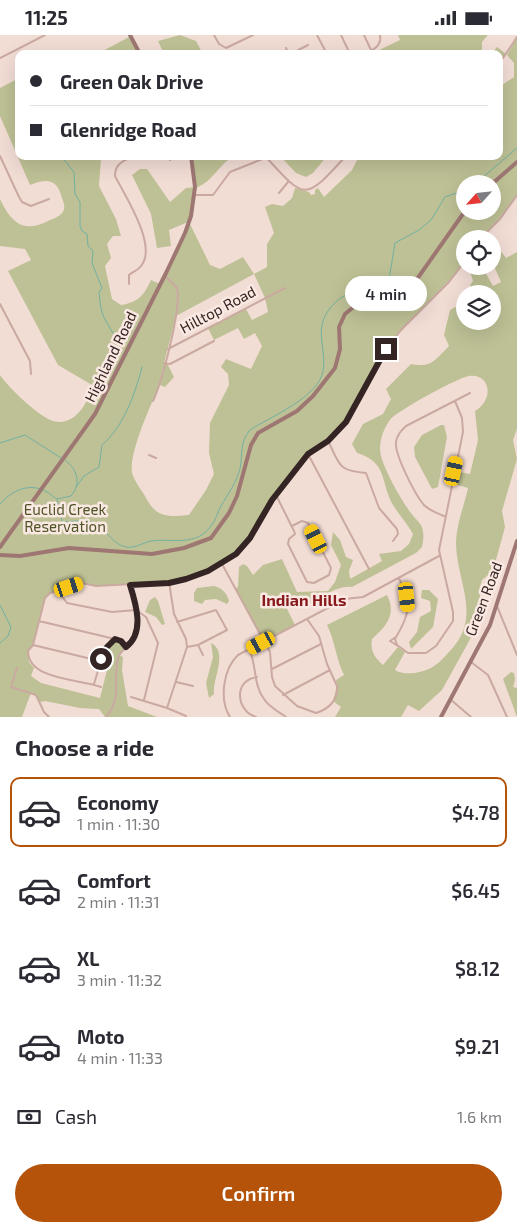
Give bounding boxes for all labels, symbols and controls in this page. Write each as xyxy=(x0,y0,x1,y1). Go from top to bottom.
text: 11:25 xyxy=(25,6,68,29)
text: Green Oak Drive xyxy=(60,70,203,93)
text: Glenridge Road xyxy=(60,118,197,141)
north arrow xyxy=(456,175,501,220)
map controls xyxy=(456,175,501,330)
button: locate xyxy=(456,230,501,275)
callout: 4 min xyxy=(345,277,427,311)
street label: Hilltop Road xyxy=(176,282,259,337)
text: 4 min xyxy=(365,284,407,303)
button: layers xyxy=(456,285,501,330)
street label: Highland Road xyxy=(80,308,140,405)
route end xyxy=(375,338,397,360)
car xyxy=(443,455,464,487)
park label: Euclid Creek Reservation xyxy=(24,500,107,535)
car xyxy=(302,522,329,556)
street label: Green Road xyxy=(461,559,505,638)
car xyxy=(52,575,85,599)
car xyxy=(397,581,416,613)
district label: Indian Hills xyxy=(262,590,346,609)
car xyxy=(244,629,277,657)
route start xyxy=(90,648,112,670)
text: Choose a ride xyxy=(15,734,154,760)
icon: car xyxy=(17,790,62,835)
text: Economy xyxy=(77,791,159,814)
text: $4.78 xyxy=(452,801,500,824)
text: 1 min · 11:30 xyxy=(77,814,160,833)
icon: car xyxy=(17,868,62,913)
text: Comfort xyxy=(77,869,151,892)
text: $6.45 xyxy=(451,879,500,902)
text: 2 min · 11:31 xyxy=(77,892,160,911)
icon: car xyxy=(17,946,62,991)
text: XL xyxy=(77,947,99,970)
text: $8.12 xyxy=(455,957,500,980)
text: 3 min · 11:32 xyxy=(77,970,162,989)
icon: car xyxy=(17,1024,62,1069)
text: Moto xyxy=(77,1025,125,1048)
text: $9.21 xyxy=(455,1035,500,1058)
text: 4 min · 11:33 xyxy=(77,1048,163,1067)
icon: cash xyxy=(15,1103,43,1131)
text: Cash xyxy=(55,1105,97,1128)
text: 1.6 km xyxy=(457,1107,502,1126)
button: Confirm xyxy=(15,1164,502,1222)

